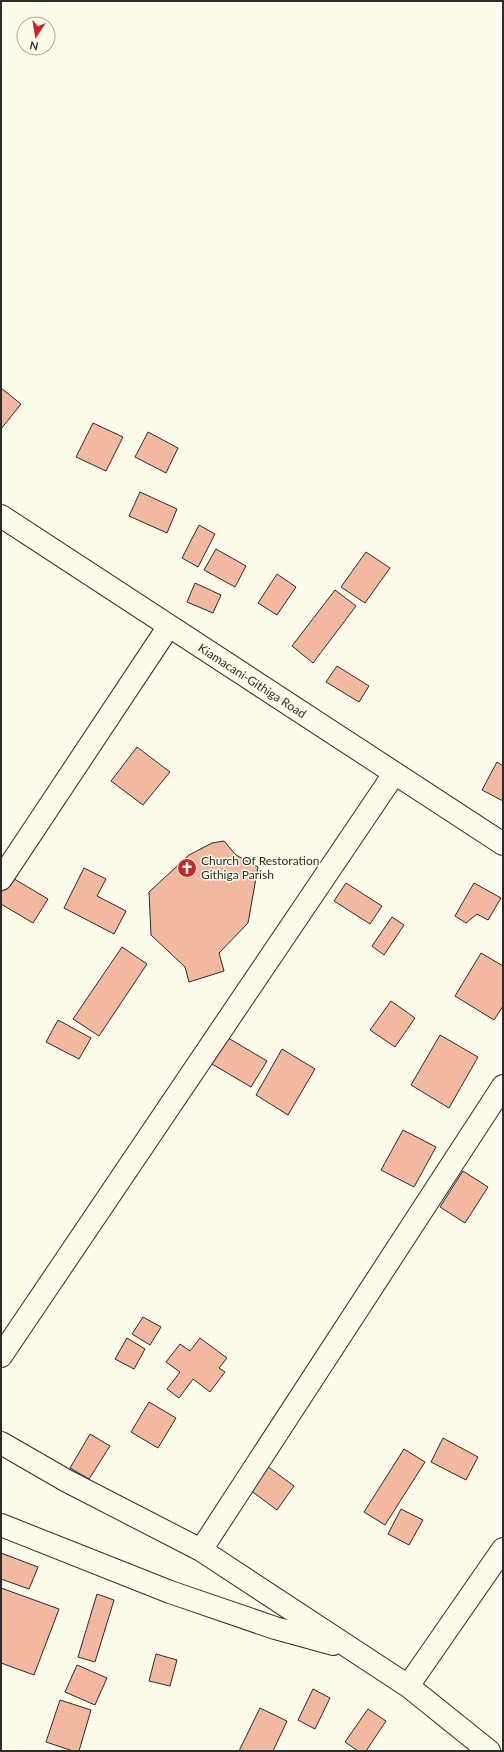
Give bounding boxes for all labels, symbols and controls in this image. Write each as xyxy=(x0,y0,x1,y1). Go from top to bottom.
north arrow xyxy=(16,16,56,56)
text: N xyxy=(28,39,39,54)
street label: Kiamacani-Githiga Road xyxy=(195,640,309,721)
place label: Church Of Restoration Githiga Parish xyxy=(201,853,319,882)
church icon: Church Of Restoration Githiga Parish xyxy=(176,857,198,879)

